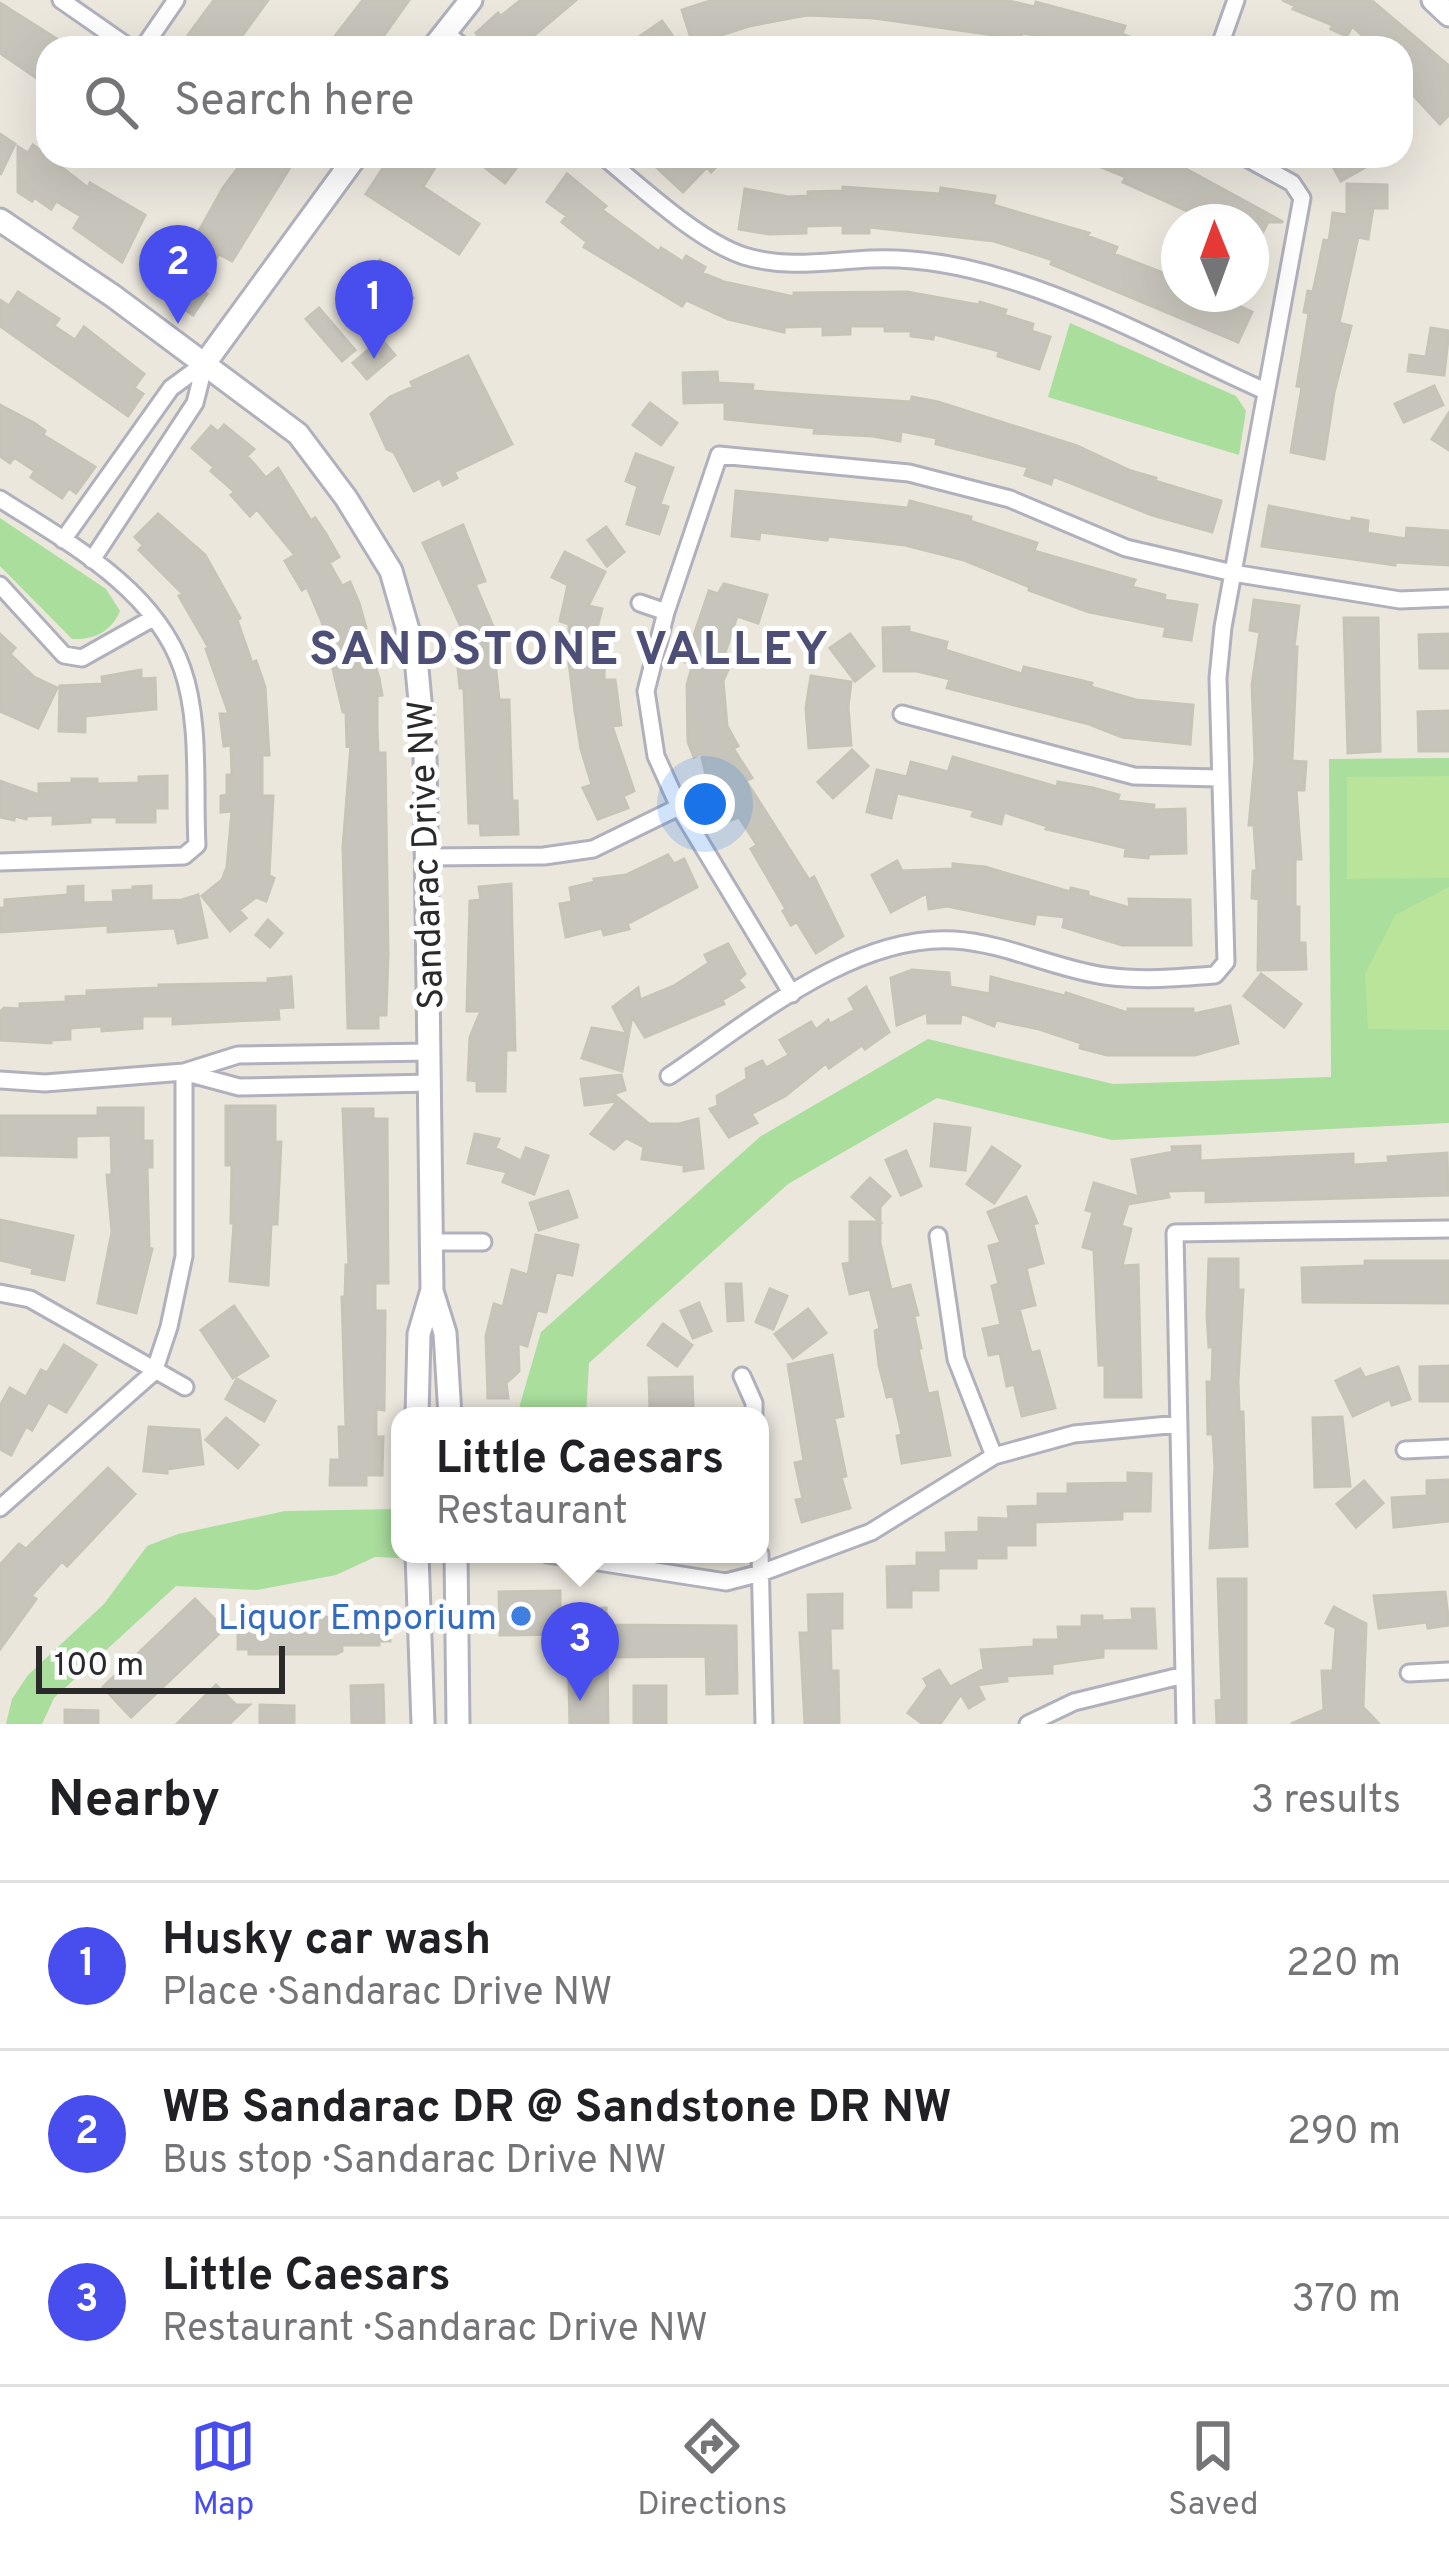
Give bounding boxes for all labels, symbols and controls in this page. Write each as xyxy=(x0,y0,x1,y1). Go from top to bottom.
search box xyxy=(36,36,1413,168)
icon: search xyxy=(78,69,144,135)
text: Search here xyxy=(174,74,414,131)
north arrow xyxy=(1161,204,1269,312)
pin: 2 xyxy=(139,225,217,324)
pin: 1 xyxy=(335,260,413,359)
district label: SANDSTONE VALLEY xyxy=(309,622,831,682)
street label: Sandarac Drive NW xyxy=(400,699,456,1010)
your location xyxy=(675,774,735,834)
popup xyxy=(391,1407,769,1563)
text: Little Caesars xyxy=(436,1432,724,1489)
text: Restaurant xyxy=(436,1489,628,1538)
place label: Liquor Emporium xyxy=(218,1597,497,1643)
pin: 3 xyxy=(541,1602,619,1701)
marker: Liquor Emporium xyxy=(508,1603,534,1629)
scale bar xyxy=(36,1640,285,1693)
text: 100 m xyxy=(54,1646,144,1688)
text: Nearby xyxy=(48,1770,220,1835)
text: 3 results xyxy=(1251,1778,1401,1827)
text: Husky car wash xyxy=(162,1913,491,1970)
text: 1 xyxy=(79,1941,95,1990)
text: 220 m xyxy=(1286,1941,1401,1990)
text: Place · Sandarac Drive NW xyxy=(162,1970,613,2019)
text: WB Sandarac DR @ Sandstone DR NW xyxy=(162,2081,952,2138)
text: 2 xyxy=(75,2109,99,2158)
text: 290 m xyxy=(1287,2109,1401,2158)
text: Bus stop · Sandarac Drive NW xyxy=(162,2138,667,2187)
text: Little Caesars xyxy=(162,2249,451,2306)
text: 3 xyxy=(75,2277,99,2326)
text: 370 m xyxy=(1291,2277,1401,2326)
text: Restaurant · Sandarac Drive NW xyxy=(162,2306,708,2355)
tab: Map xyxy=(190,2413,256,2527)
tab: Directions xyxy=(637,2413,787,2527)
tab: Saved xyxy=(1168,2413,1259,2527)

